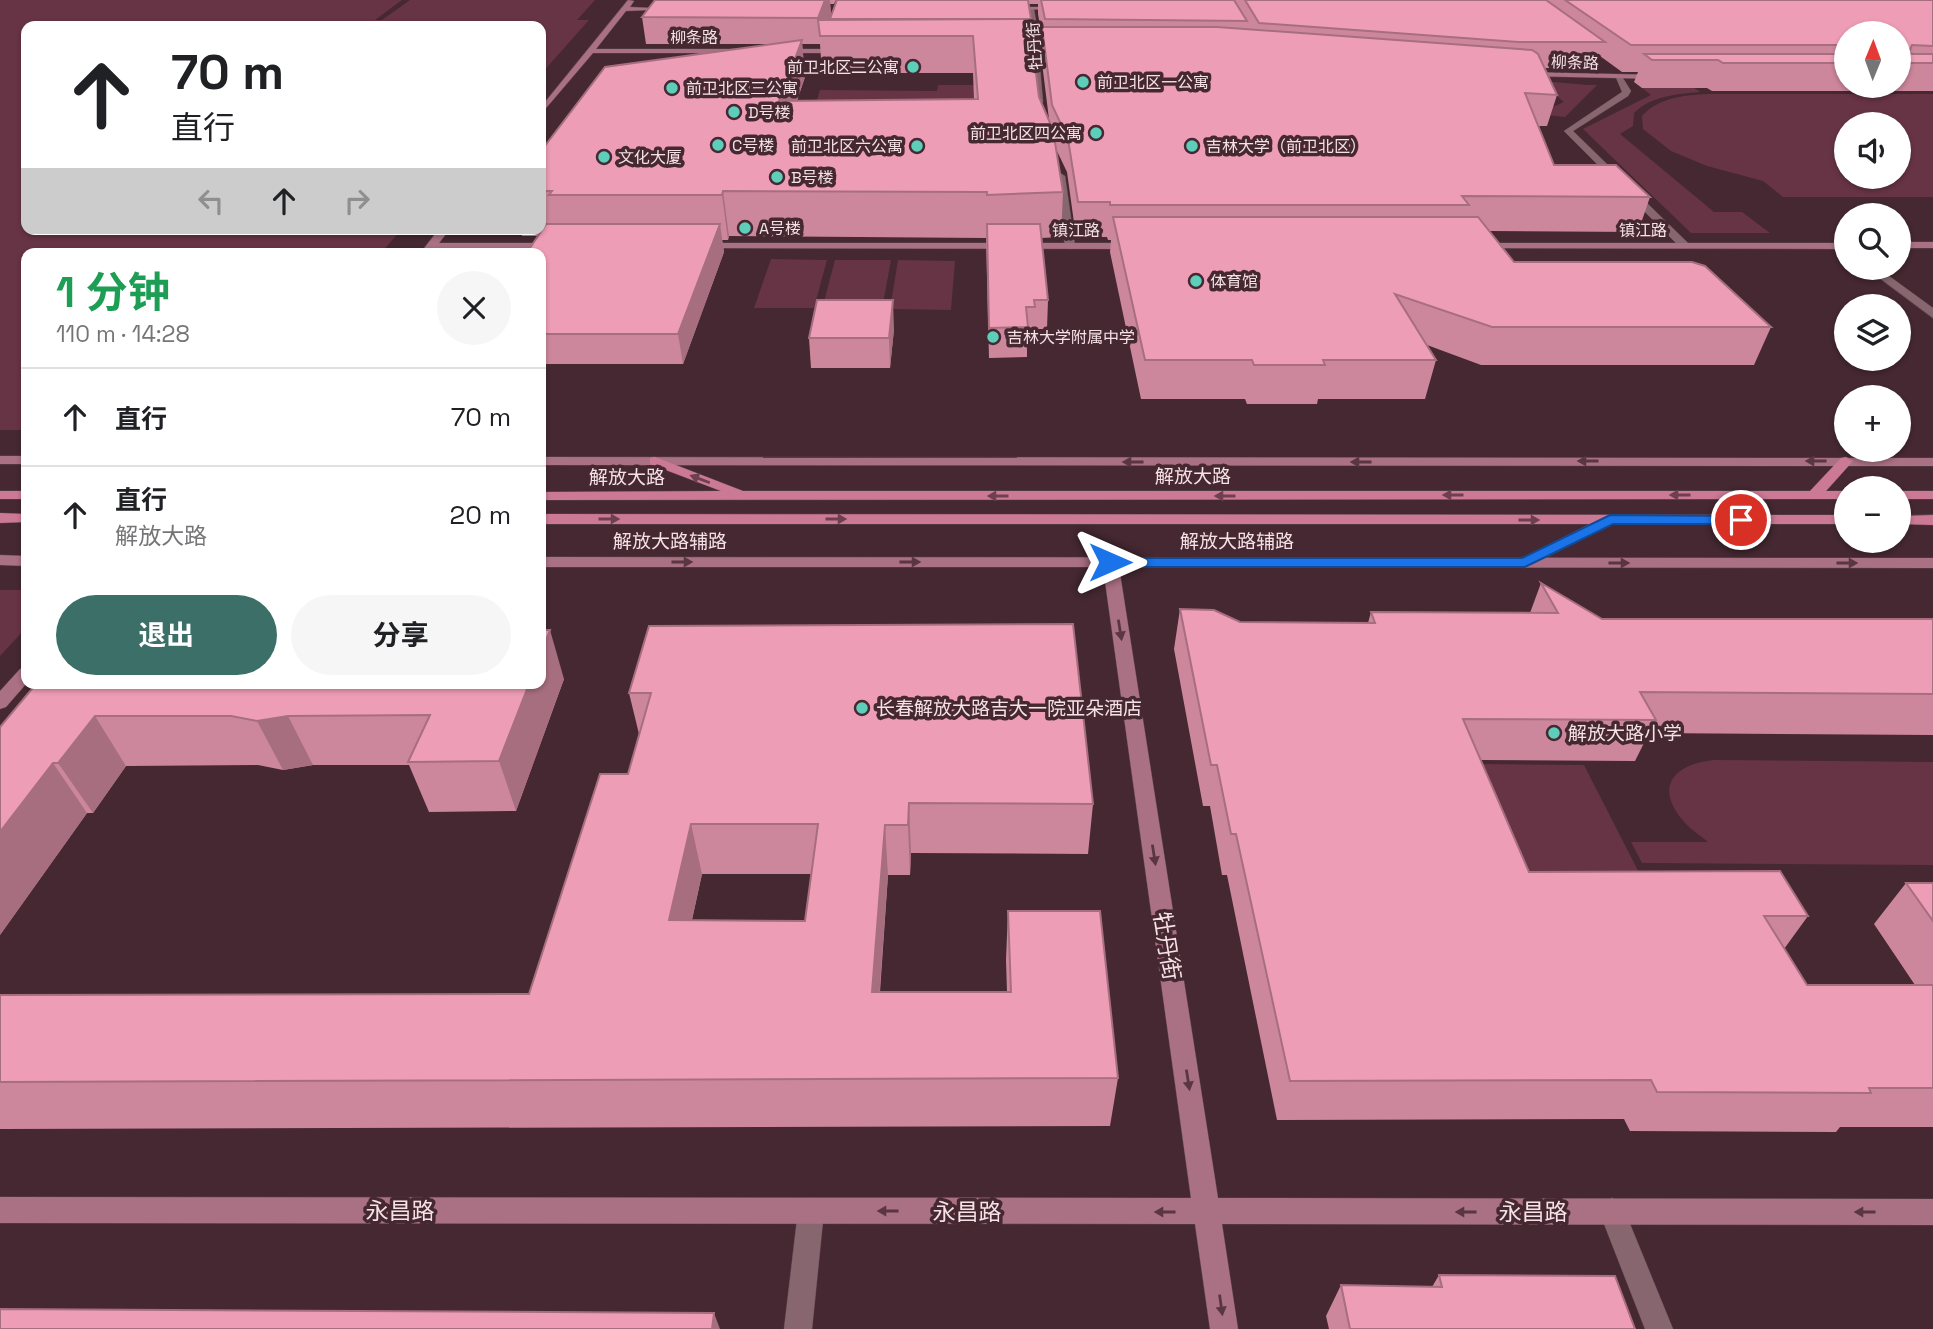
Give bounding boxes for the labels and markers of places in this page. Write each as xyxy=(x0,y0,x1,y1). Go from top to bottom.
place label: 前卫北区二公寓 xyxy=(787,57,899,78)
marker: 前卫北区二公寓 xyxy=(905,59,921,75)
place label: 前卫北区一公寓 xyxy=(1097,72,1209,93)
marker: 前卫北区一公寓 xyxy=(1075,74,1091,90)
place label: 前卫北区三公寓 xyxy=(686,78,798,99)
marker: 前卫北区三公寓 xyxy=(664,80,680,96)
place label: D号楼 xyxy=(748,102,791,123)
marker: D号楼 xyxy=(726,104,742,120)
place label: 前卫北区四公寓 xyxy=(970,123,1082,144)
marker: 前卫北区四公寓 xyxy=(1088,125,1104,141)
place label: C号楼 xyxy=(732,135,774,156)
place label: 前卫北区六公寓 xyxy=(791,136,903,157)
place label: 吉林大学（前卫北区） xyxy=(1206,136,1366,157)
marker: C号楼 xyxy=(710,137,726,153)
marker: 前卫北区六公寓 xyxy=(909,138,925,154)
marker: 吉林大学（前卫北区） xyxy=(1184,138,1200,154)
place label: 文化大厦 xyxy=(618,147,682,168)
marker: 文化大厦 xyxy=(596,149,612,165)
place label: B号楼 xyxy=(791,167,834,188)
marker: B号楼 xyxy=(769,169,785,185)
place label: A号楼 xyxy=(759,218,801,239)
marker: A号楼 xyxy=(737,220,753,236)
place label: 体育馆 xyxy=(1210,271,1258,292)
marker: 体育馆 xyxy=(1188,273,1204,289)
place label: 吉林大学附属中学 xyxy=(1007,327,1135,348)
marker: 吉林大学附属中学 xyxy=(985,329,1001,345)
pin xyxy=(1711,490,1771,550)
place label: 长春解放大路吉大一院亚朵酒店 xyxy=(876,696,1142,721)
marker: 长春解放大路吉大一院亚朵酒店 xyxy=(854,700,870,716)
place label: 解放大路小学 xyxy=(1568,721,1682,746)
marker: 解放大路小学 xyxy=(1546,725,1562,741)

